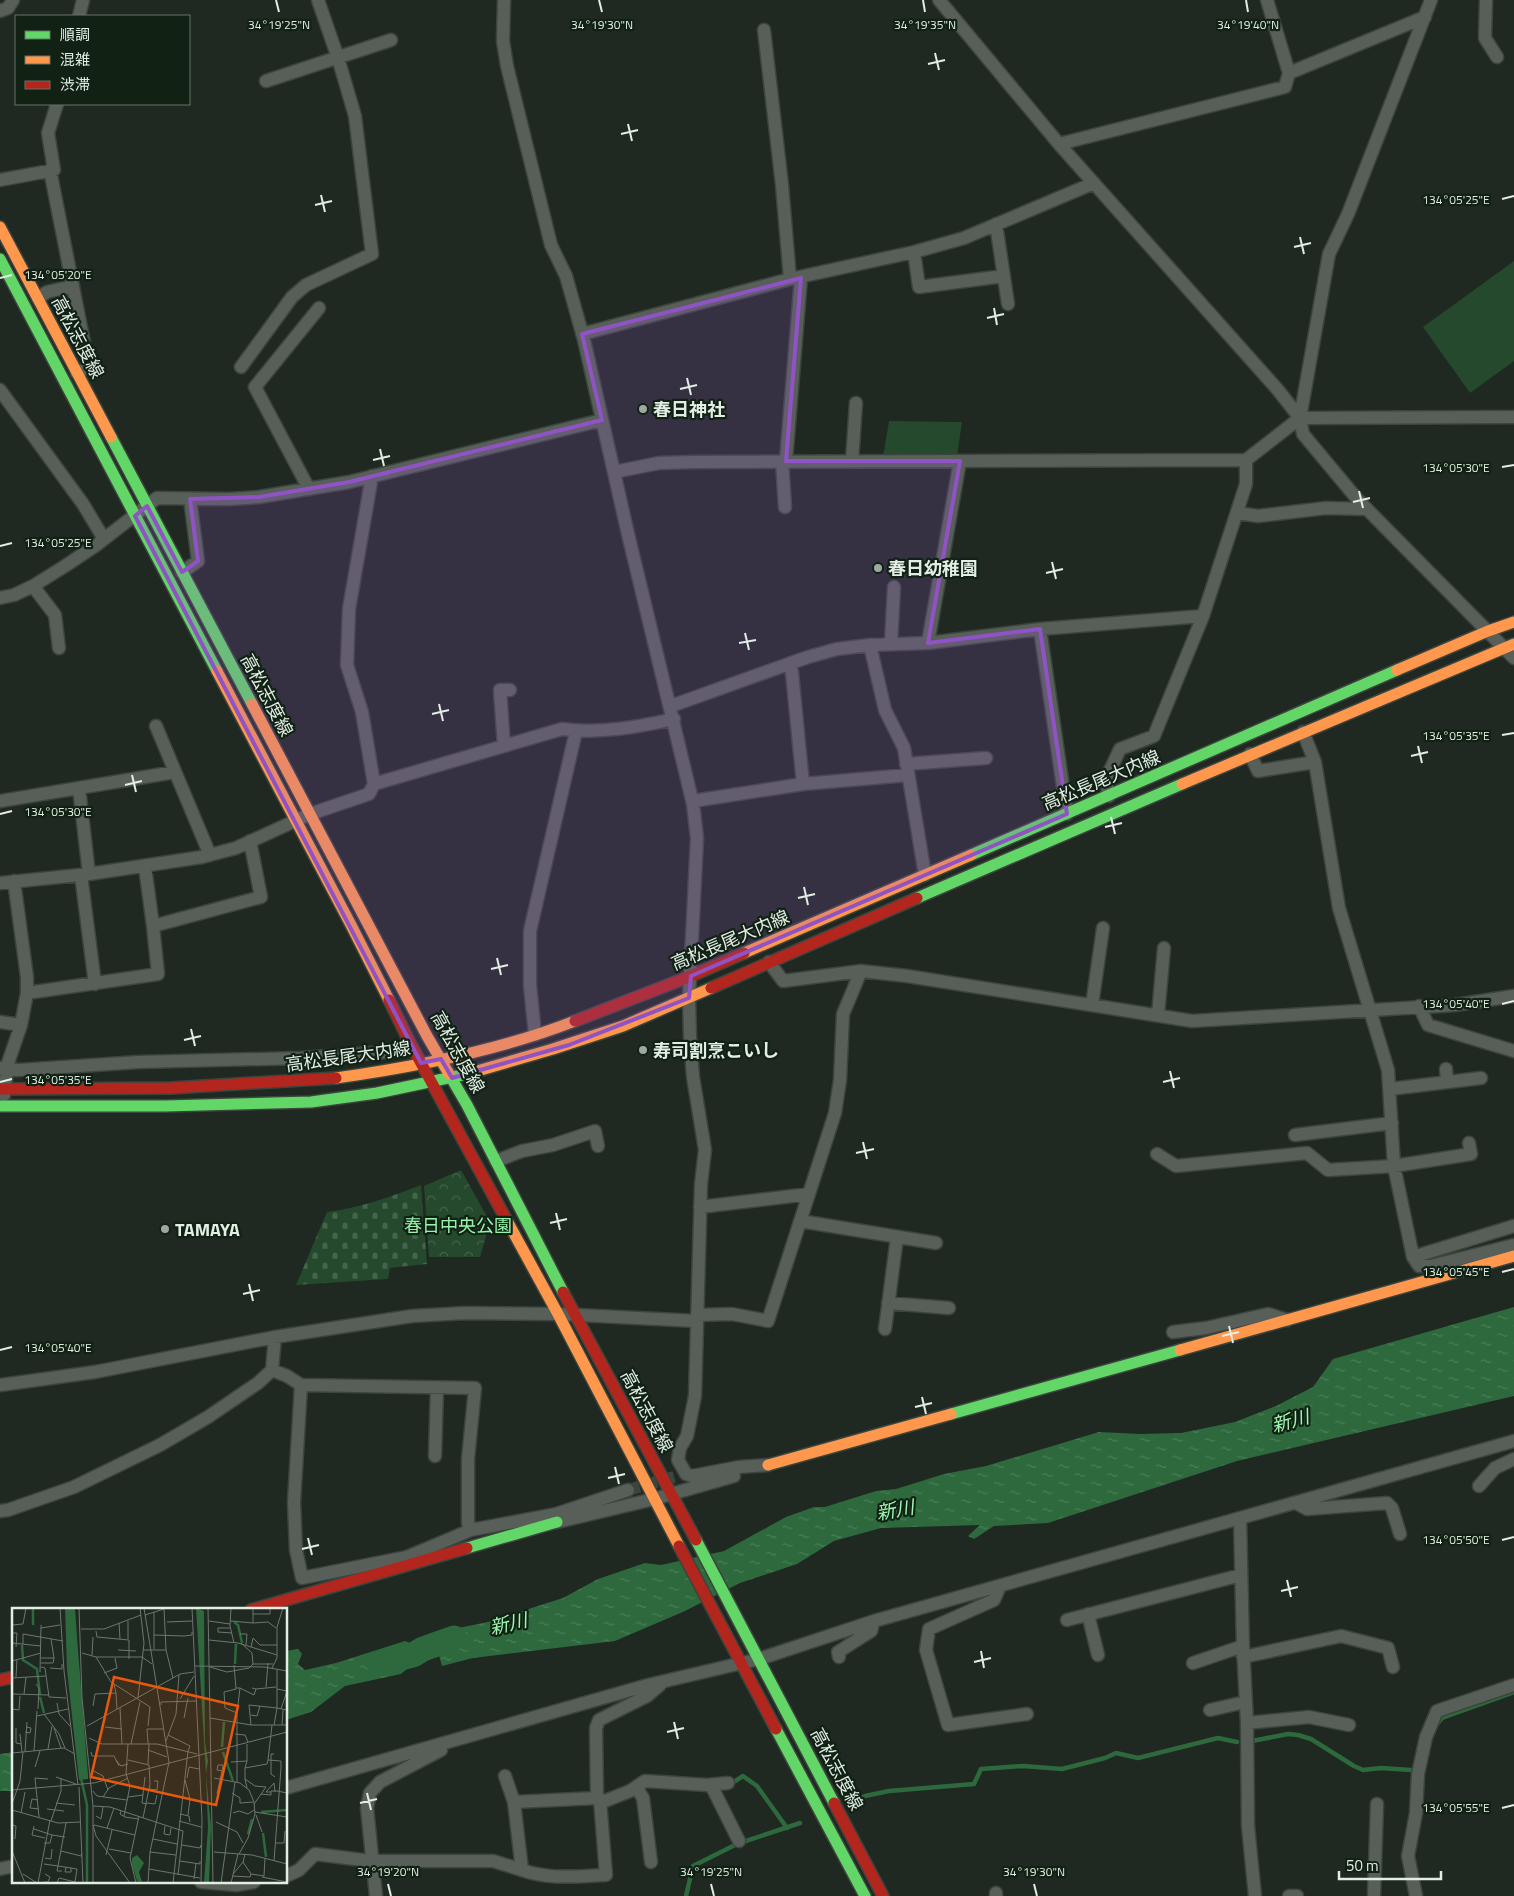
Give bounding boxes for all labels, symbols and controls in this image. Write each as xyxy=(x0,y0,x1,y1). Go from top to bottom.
legend xyxy=(15,15,190,105)
text: 34°19'25"N xyxy=(248,15,310,34)
text: 34°19'30"N xyxy=(571,15,633,34)
text: 34°19'35"N xyxy=(894,15,956,34)
text: 34°19'40"N xyxy=(1217,15,1279,34)
text: 順調 xyxy=(60,23,90,46)
text: 混雑 xyxy=(60,48,90,71)
text: 渋滞 xyxy=(60,73,90,96)
text: 134°05'25"E xyxy=(1422,190,1490,209)
text: 134°05'20"E xyxy=(24,265,92,284)
street label: 高松志度線 xyxy=(45,291,111,383)
place label: 春日神社 xyxy=(653,396,725,423)
marker: 春日神社 xyxy=(637,403,649,415)
text: 134°05'30"E xyxy=(1422,458,1490,477)
text: 134°05'25"E xyxy=(24,533,92,552)
place label: 春日幼稚園 xyxy=(888,555,978,582)
marker: 春日幼稚園 xyxy=(872,562,884,574)
street label: 高松志度線 xyxy=(234,649,300,741)
text: 134°05'35"E xyxy=(1422,726,1490,745)
street label: 高松長尾大内線 xyxy=(1038,743,1164,817)
text: 134°05'30"E xyxy=(24,802,92,821)
street label: 高松長尾大内線 xyxy=(667,903,793,977)
text: 134°05'40"E xyxy=(1422,994,1490,1013)
street label: 高松志度線 xyxy=(424,1006,492,1098)
street label: 高松長尾大内線 xyxy=(284,1034,412,1078)
place label: 寿司割烹こいし xyxy=(653,1037,779,1064)
marker: 寿司割烹こいし xyxy=(637,1044,649,1056)
text: 134°05'35"E xyxy=(24,1070,92,1089)
park label: 春日中央公園 xyxy=(404,1212,512,1239)
place label: TAMAYA xyxy=(175,1216,240,1243)
marker: TAMAYA xyxy=(159,1223,171,1235)
text: 134°05'45"E xyxy=(1422,1262,1490,1281)
text: 134°05'40"E xyxy=(24,1338,92,1357)
street label: 高松志度線 xyxy=(614,1365,680,1457)
water label: 新川 xyxy=(1268,1401,1314,1439)
water label: 新川 xyxy=(874,1491,918,1527)
text: 134°05'50"E xyxy=(1422,1530,1490,1549)
water label: 新川 xyxy=(486,1604,532,1641)
inset map xyxy=(12,1608,288,1884)
street label: 高松志度線 xyxy=(804,1723,870,1815)
text: 134°05'55"E xyxy=(1422,1798,1490,1817)
scale bar xyxy=(1339,1848,1442,1880)
text: 50 m xyxy=(1346,1854,1379,1877)
text: 34°19'20"N xyxy=(357,1862,419,1881)
text: 34°19'25"N xyxy=(680,1862,742,1881)
text: 34°19'30"N xyxy=(1003,1862,1065,1881)

